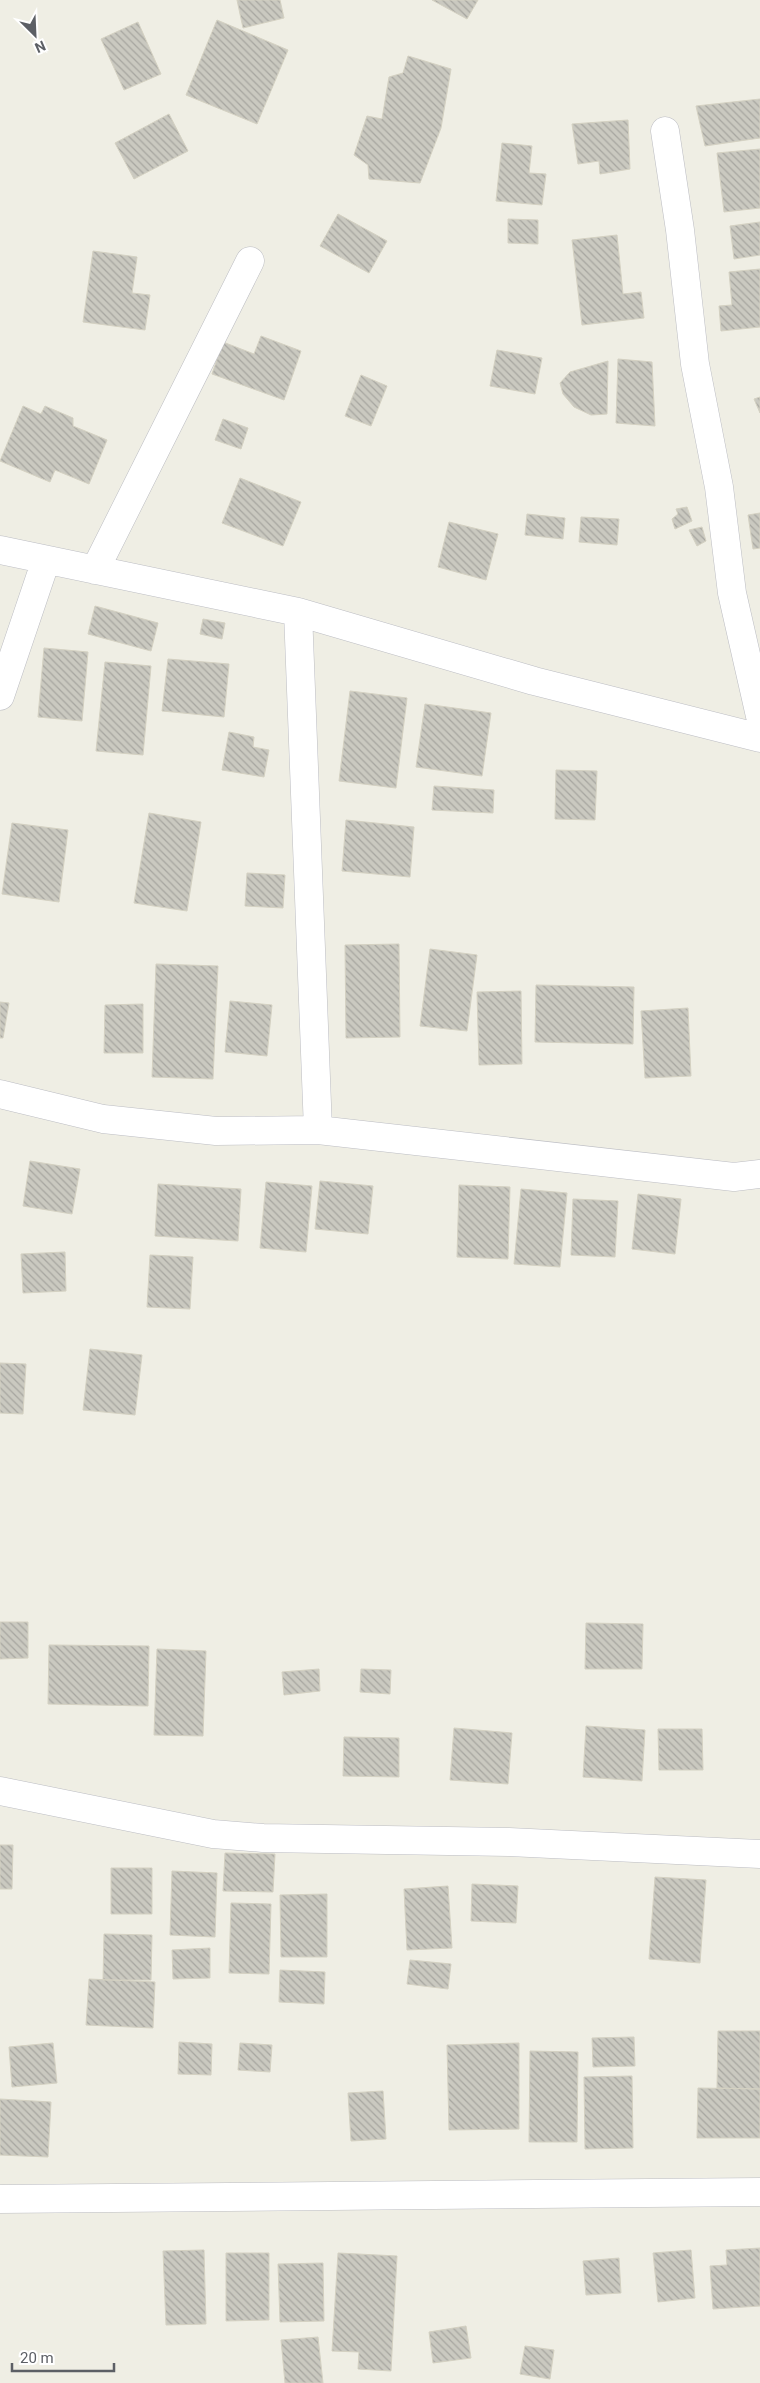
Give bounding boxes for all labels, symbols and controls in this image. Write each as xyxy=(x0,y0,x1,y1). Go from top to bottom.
north arrow xyxy=(10,10,60,60)
text: N xyxy=(33,38,48,56)
scale bar xyxy=(12,2340,115,2372)
text: 20 m xyxy=(20,2349,54,2367)

